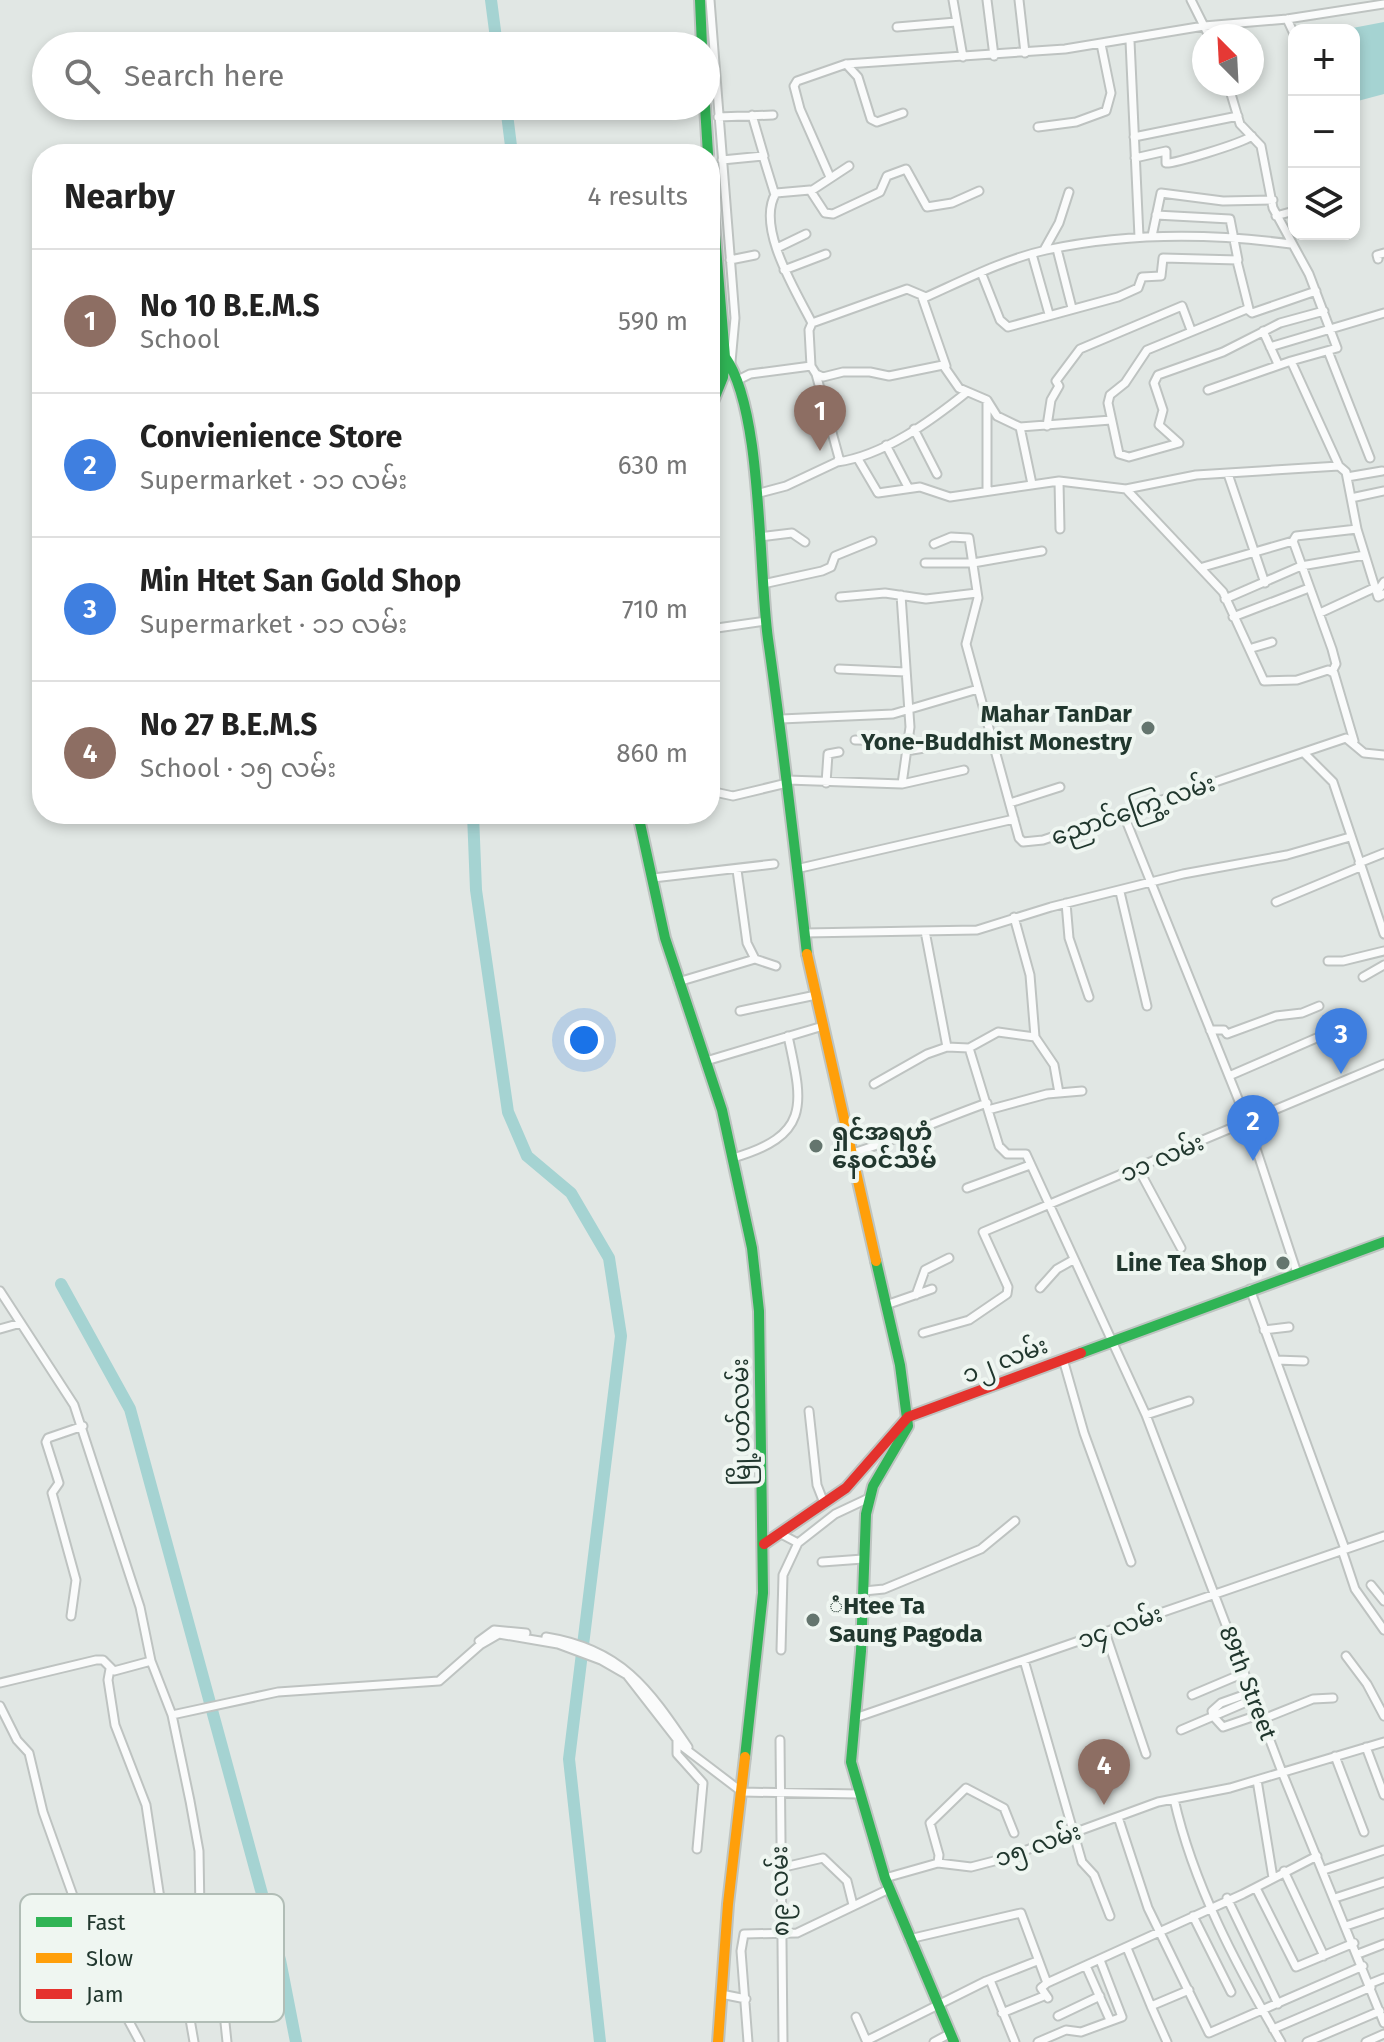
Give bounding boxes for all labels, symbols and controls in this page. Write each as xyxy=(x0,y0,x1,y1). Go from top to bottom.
north arrow xyxy=(1192,24,1264,96)
map controls xyxy=(1288,24,1360,240)
button: + xyxy=(1288,24,1360,96)
search box xyxy=(32,32,720,120)
icon: search xyxy=(60,54,104,98)
text: Search here xyxy=(124,58,284,94)
button: − xyxy=(1288,96,1360,168)
button: layers xyxy=(1288,168,1360,240)
text: Nearby xyxy=(64,176,175,217)
text: 4 results xyxy=(587,181,688,212)
text: No 10 B.E.M.S xyxy=(140,288,320,324)
text: 1 xyxy=(84,306,96,337)
text: 590 m xyxy=(618,306,688,337)
text: School xyxy=(140,324,220,355)
pin: 1 xyxy=(794,385,846,451)
text: Convienience Store xyxy=(140,419,402,455)
text: 2 xyxy=(83,450,97,481)
text: 630 m xyxy=(618,450,688,481)
text: Supermarket · ၁၁ လမ်း xyxy=(140,465,407,496)
text: Min Htet San Gold Shop xyxy=(140,563,461,599)
text: 3 xyxy=(83,594,97,625)
text: 710 m xyxy=(622,594,688,625)
text: Supermarket · ၁၁ လမ်း xyxy=(140,609,407,640)
place label: Mahar TanDar Yone-Buddhist Monestry xyxy=(860,700,1133,756)
text: No 27 B.E.M.S xyxy=(140,707,318,743)
marker: Mahar TanDar Yone-Buddhist Monestry xyxy=(1139,719,1157,737)
text: 4 xyxy=(83,738,97,769)
text: 860 m xyxy=(616,738,688,769)
text: School · ၁၅ လမ်း xyxy=(140,753,336,784)
street label: ညောင်ကြွေ့လမ်း xyxy=(1047,767,1220,856)
pin: 3 xyxy=(1315,1008,1367,1074)
your location xyxy=(564,1020,604,1060)
pin: 2 xyxy=(1227,1095,1279,1161)
place label: ရှင်အရဟံ နေဝင်သိမ် xyxy=(832,1116,937,1179)
street label: ၁၁ လမ်း xyxy=(1115,1126,1208,1188)
marker: ရှင်အရဟံ နေဝင်သိမ် xyxy=(807,1137,825,1155)
place label: Line Tea Shop xyxy=(1116,1249,1267,1277)
marker: Line Tea Shop xyxy=(1274,1254,1292,1272)
street label: ၁၂ လမ်း xyxy=(958,1329,1053,1394)
street label: မြို့ပတ်လမ်း xyxy=(724,1358,761,1486)
place label: ံHtee Ta Saung Pagoda xyxy=(829,1592,983,1648)
street label: ၁၄ လမ်း xyxy=(1073,1598,1168,1659)
marker: ံHtee Ta Saung Pagoda xyxy=(804,1611,822,1629)
street label: 89th Street xyxy=(1213,1622,1283,1744)
pin: 4 xyxy=(1078,1739,1130,1805)
street label: ၁၅ လမ်း xyxy=(991,1815,1086,1877)
street label: ၈၉ လမ်း xyxy=(763,1845,800,1937)
legend xyxy=(20,1894,284,2022)
text: Fast xyxy=(86,1909,126,1936)
text: Slow xyxy=(86,1945,133,1972)
text: Jam xyxy=(86,1981,124,2008)

